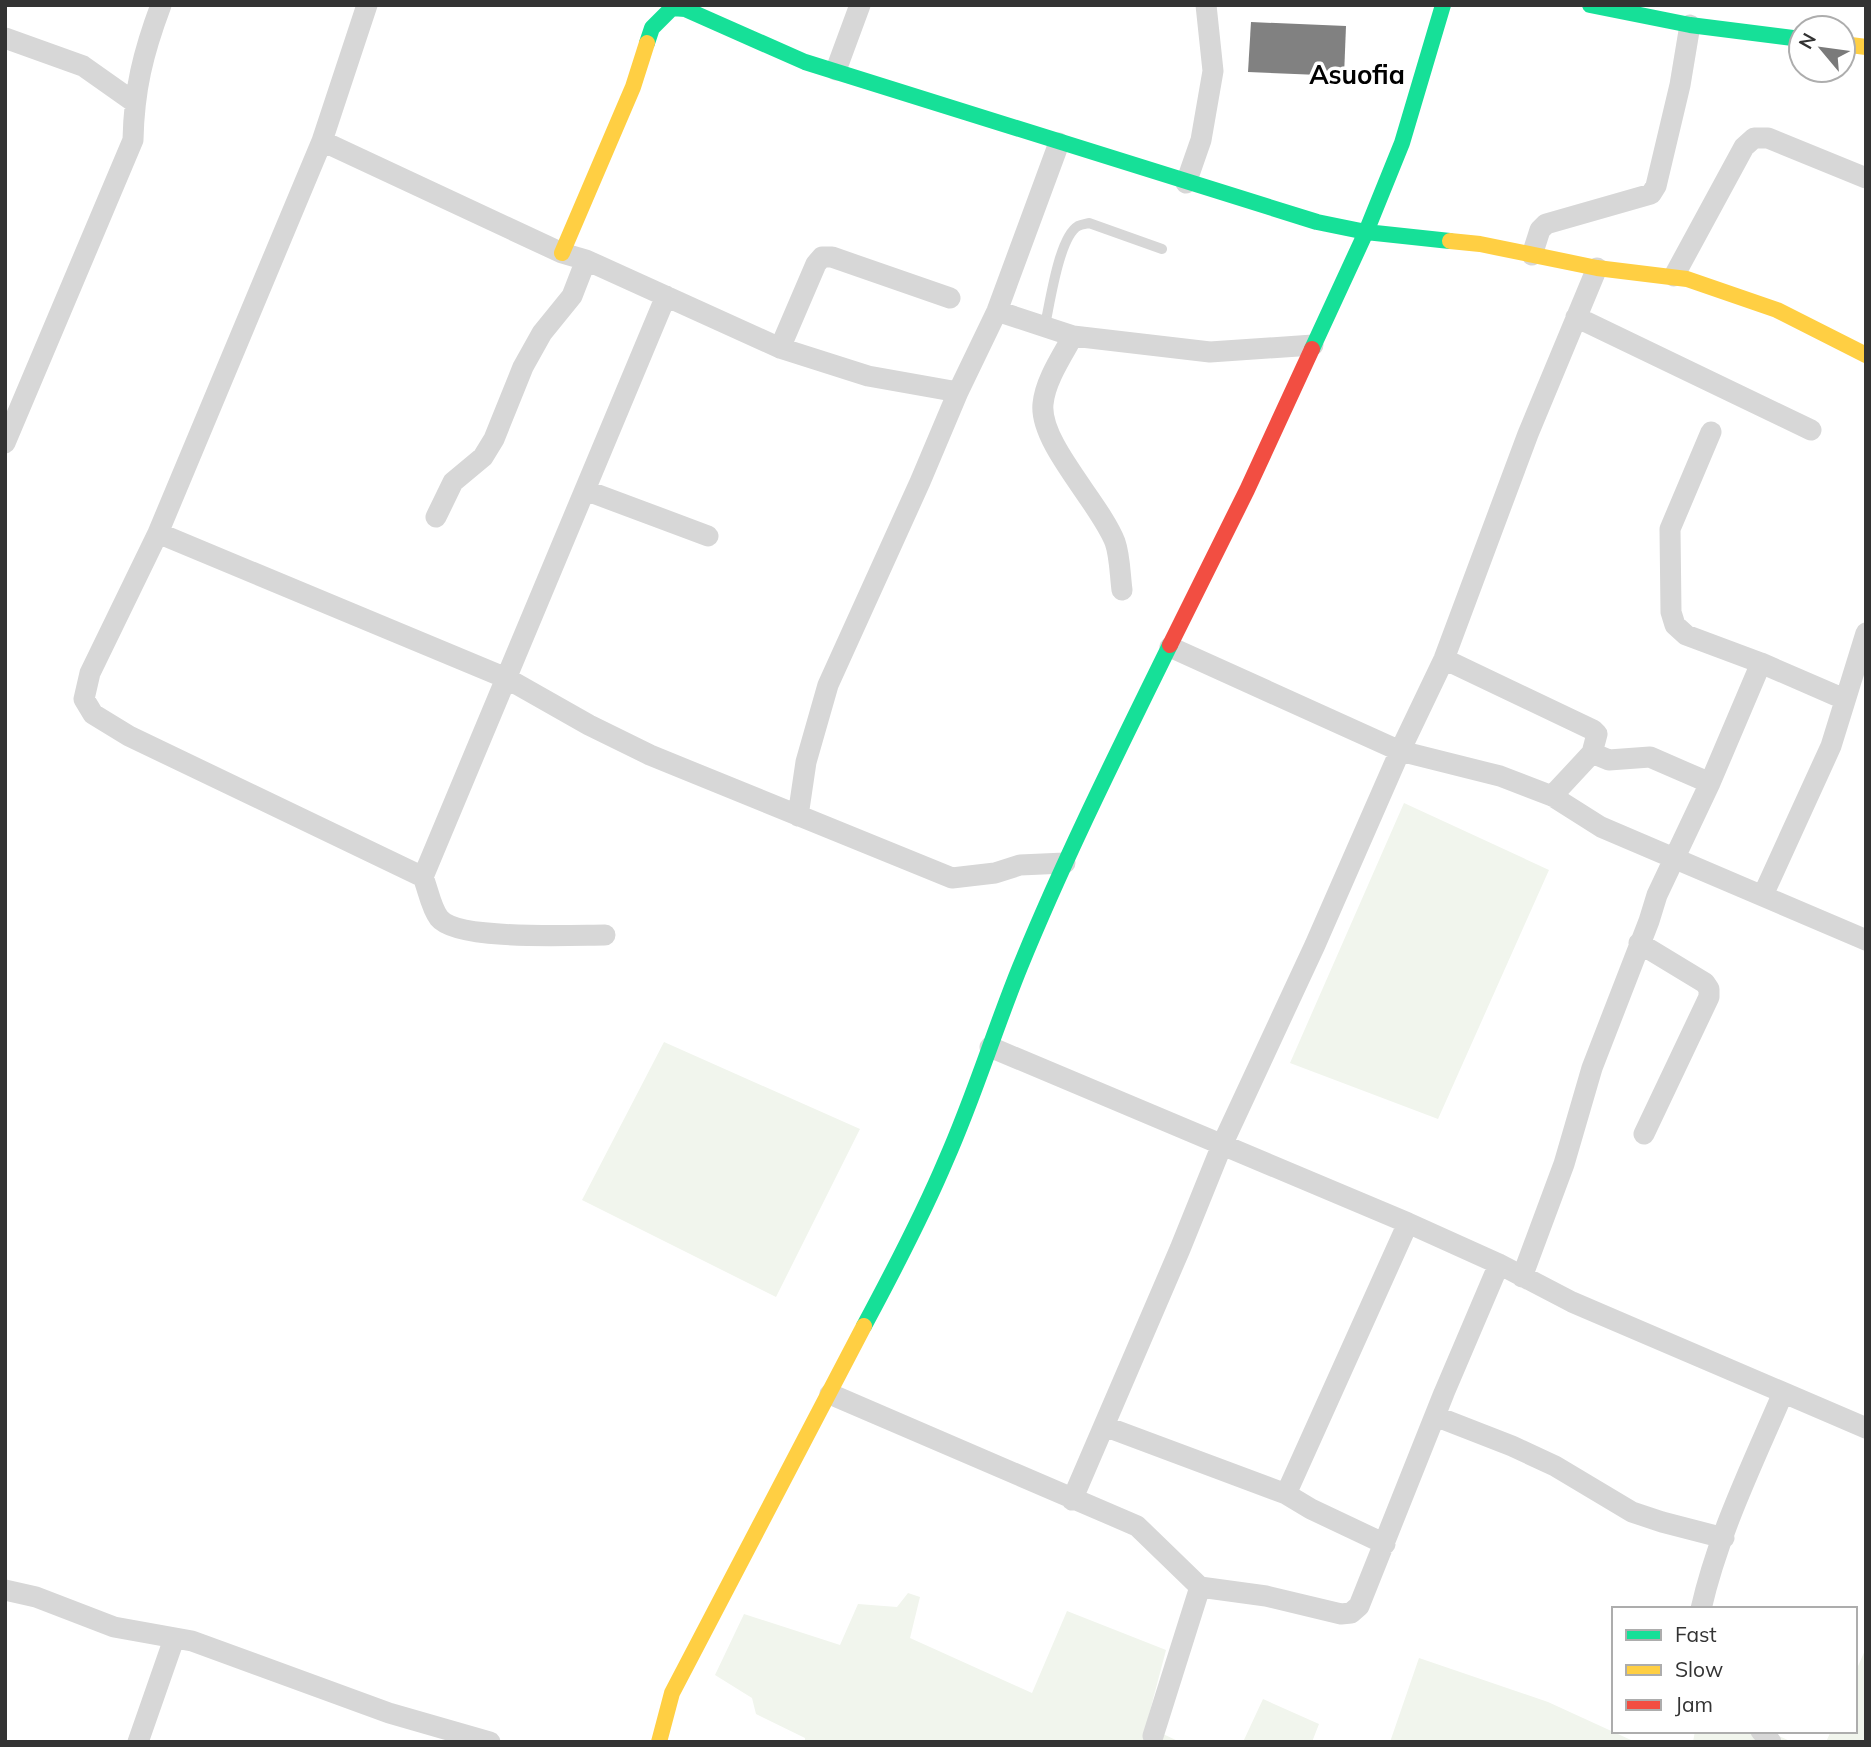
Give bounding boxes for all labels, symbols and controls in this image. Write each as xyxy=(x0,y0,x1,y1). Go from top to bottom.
north arrow xyxy=(1787,14,1857,84)
text: N xyxy=(1793,29,1821,53)
district label: Asuofia xyxy=(1309,58,1405,91)
legend xyxy=(1612,1607,1857,1733)
text: Fast xyxy=(1675,1621,1717,1647)
text: Slow xyxy=(1675,1656,1723,1682)
text: Jam xyxy=(1675,1691,1713,1717)

